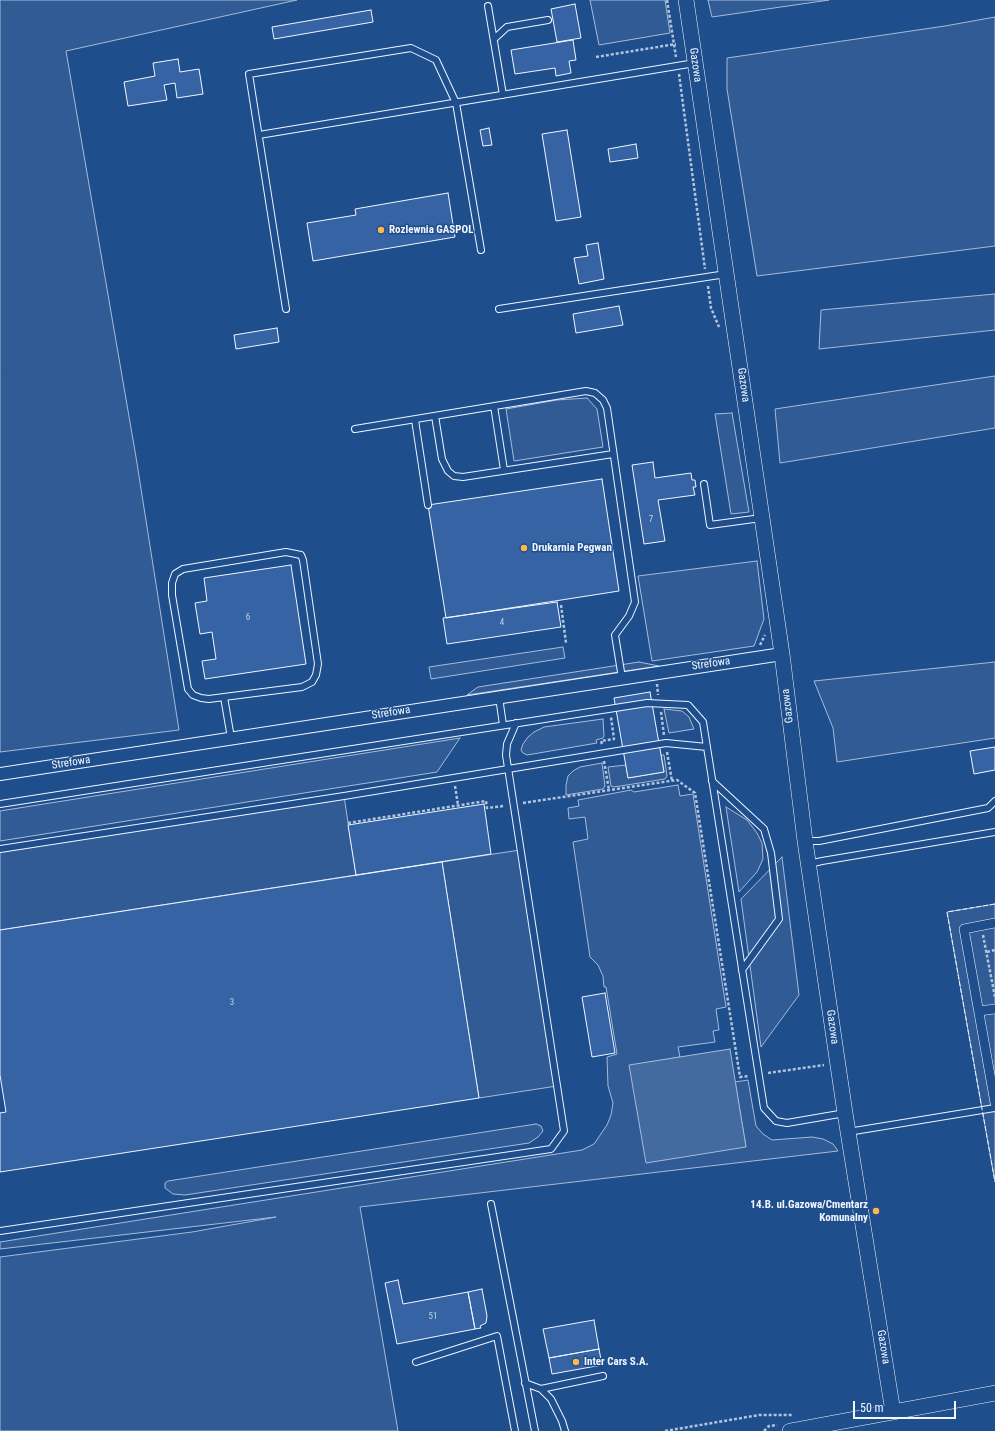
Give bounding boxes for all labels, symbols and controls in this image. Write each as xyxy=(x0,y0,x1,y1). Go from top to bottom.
street label: Gazowa xyxy=(686,47,704,83)
place label: Rozlewnia GASPOL xyxy=(389,223,473,237)
marker: Rozlewnia GASPOL xyxy=(376,225,386,235)
street label: Gazowa xyxy=(734,367,752,403)
house number: 7 xyxy=(649,515,653,525)
place label: Drukarnia Pegwan xyxy=(532,541,612,555)
marker: Drukarnia Pegwan xyxy=(519,543,529,553)
house number: 6 xyxy=(246,613,250,623)
house number: 4 xyxy=(500,618,504,628)
street label: Strefowa xyxy=(691,655,731,673)
street label: Gazowa xyxy=(779,688,797,724)
street label: Strefowa xyxy=(371,703,411,723)
street label: Strefowa xyxy=(51,753,91,773)
house number: 3 xyxy=(230,998,234,1008)
street label: Gazowa xyxy=(823,1009,841,1045)
place label: 14.B. ul.Gazowa/Cmentarz Komunalny xyxy=(750,1198,868,1224)
marker: 14.B. ul.Gazowa/Cmentarz Komunalny xyxy=(871,1206,881,1216)
house number: 51 xyxy=(429,1312,437,1322)
street label: Gazowa xyxy=(874,1329,892,1365)
place label: Inter Cars S.A. xyxy=(584,1355,649,1369)
marker: Inter Cars S.A. xyxy=(571,1357,581,1367)
scale bar xyxy=(855,1393,958,1419)
text: 50 m xyxy=(860,1401,884,1415)

